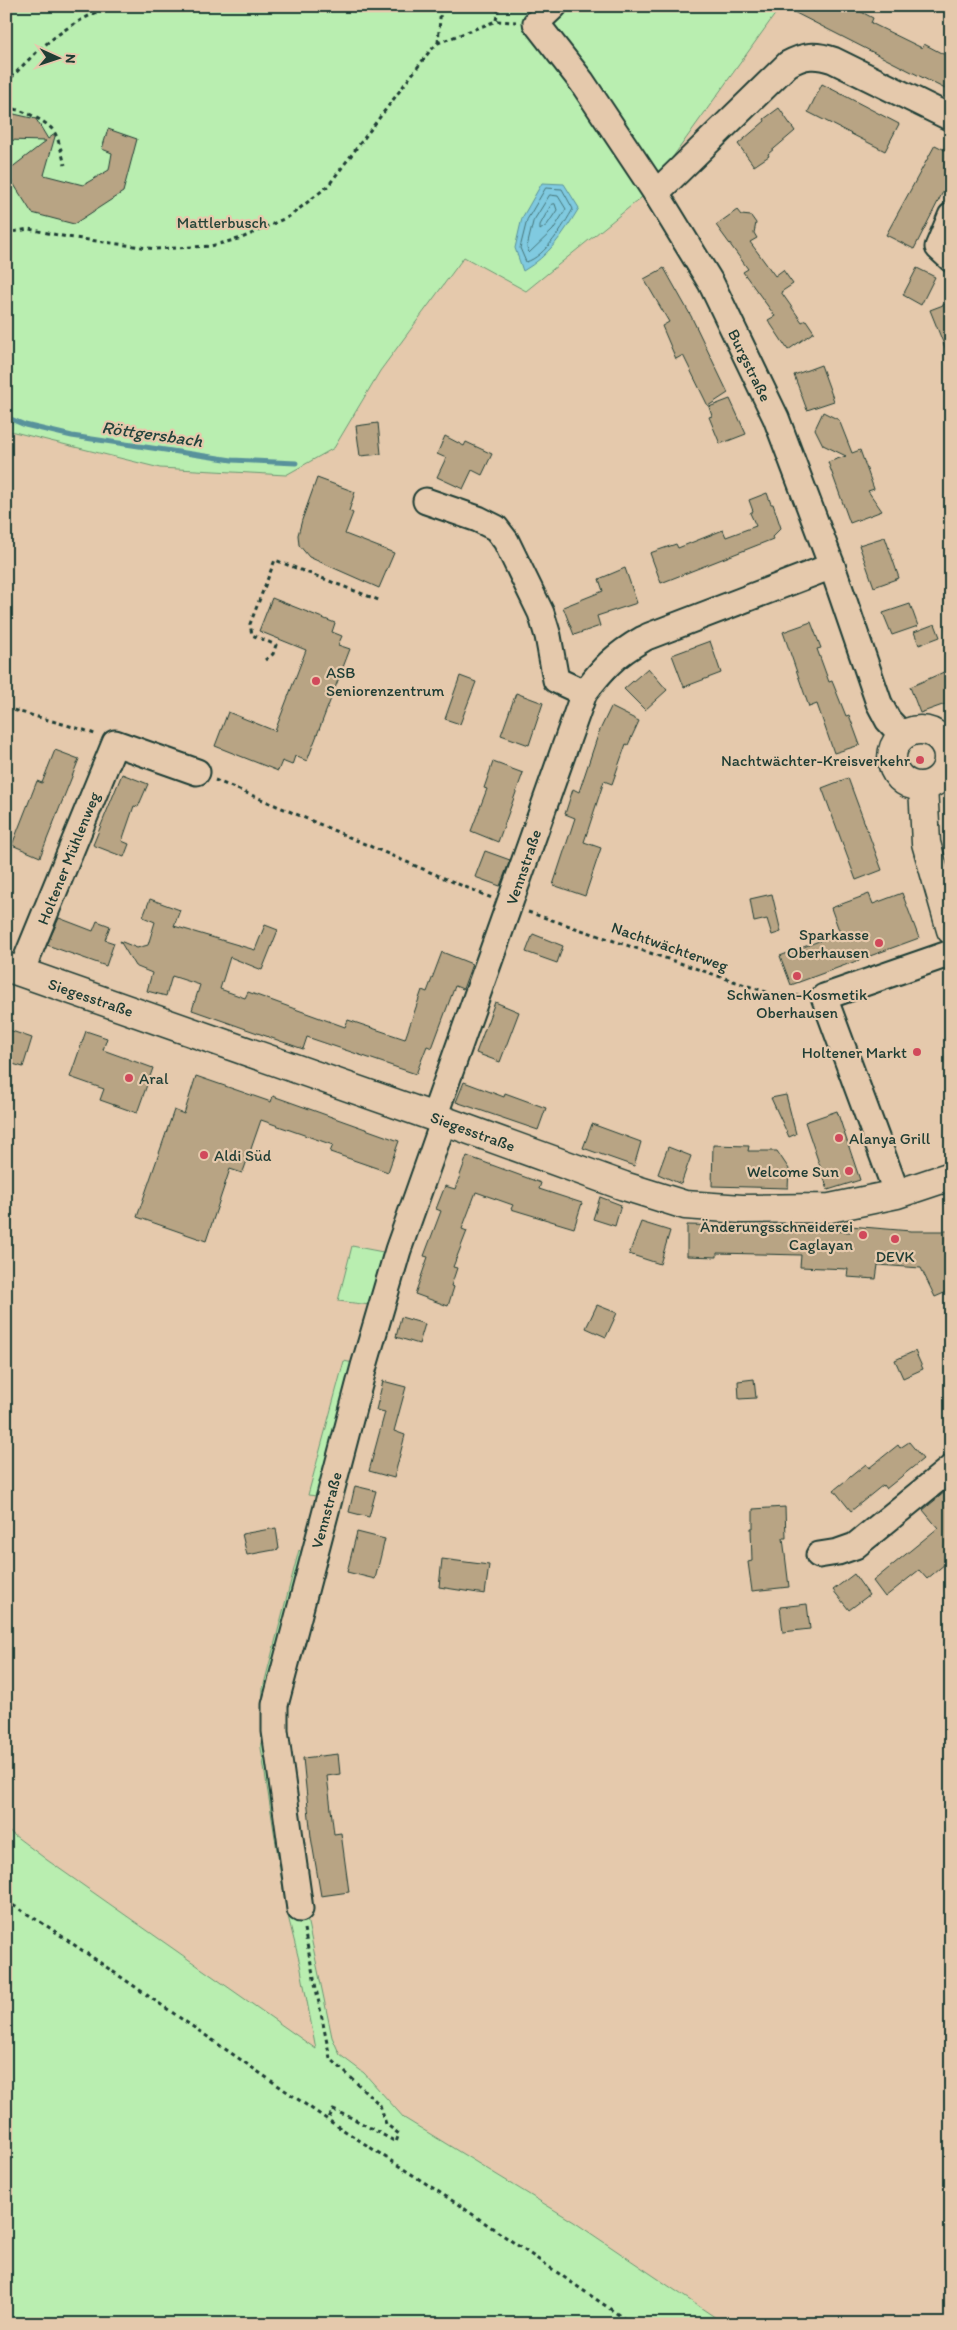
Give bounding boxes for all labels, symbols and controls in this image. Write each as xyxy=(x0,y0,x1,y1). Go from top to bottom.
north arrow xyxy=(32,32,82,82)
text: N xyxy=(62,53,79,64)
park label: Mattlerbusch xyxy=(177,213,268,232)
street label: Burgstraße xyxy=(724,326,775,405)
water label: Röttgersbach xyxy=(100,416,204,452)
place label: ASB Seniorenzentrum xyxy=(326,663,444,700)
marker: ASB Seniorenzentrum xyxy=(310,675,322,687)
place label: Nachtwächter-Kreisverkehr xyxy=(721,751,911,770)
marker: Nachtwächter-Kreisverkehr xyxy=(914,754,926,766)
street label: Holtener Mühlenweg xyxy=(33,788,104,927)
street label: Vennstraße xyxy=(502,827,545,907)
street label: Nachtwächterweg xyxy=(609,918,731,976)
place label: Sparkasse Oberhausen xyxy=(787,925,869,962)
marker: Sparkasse Oberhausen xyxy=(873,937,885,949)
marker: Schwanen-Kosmetik Oberhausen xyxy=(791,970,803,982)
street label: Siegesstraße xyxy=(46,974,136,1021)
place label: Schwanen-Kosmetik Oberhausen xyxy=(727,985,868,1022)
place label: Holtener Markt xyxy=(802,1043,907,1062)
marker: Holtener Markt xyxy=(911,1046,923,1058)
place label: Aral xyxy=(139,1069,169,1088)
marker: Aral xyxy=(123,1072,135,1084)
street label: Siegesstraße xyxy=(428,1107,518,1156)
place label: Alanya Grill xyxy=(849,1129,931,1148)
marker: Alanya Grill xyxy=(833,1132,845,1144)
place label: Aldi Süd xyxy=(214,1146,272,1165)
marker: Aldi Süd xyxy=(198,1149,210,1161)
place label: Welcome Sun xyxy=(747,1162,839,1181)
marker: Welcome Sun xyxy=(843,1165,855,1177)
place label: Änderungsschneiderei Caglayan xyxy=(700,1217,853,1254)
marker: Änderungsschneiderei Caglayan xyxy=(857,1229,869,1241)
marker: DEVK xyxy=(889,1233,901,1245)
place label: DEVK xyxy=(875,1247,915,1266)
street label: Vennstraße xyxy=(307,1469,346,1551)

